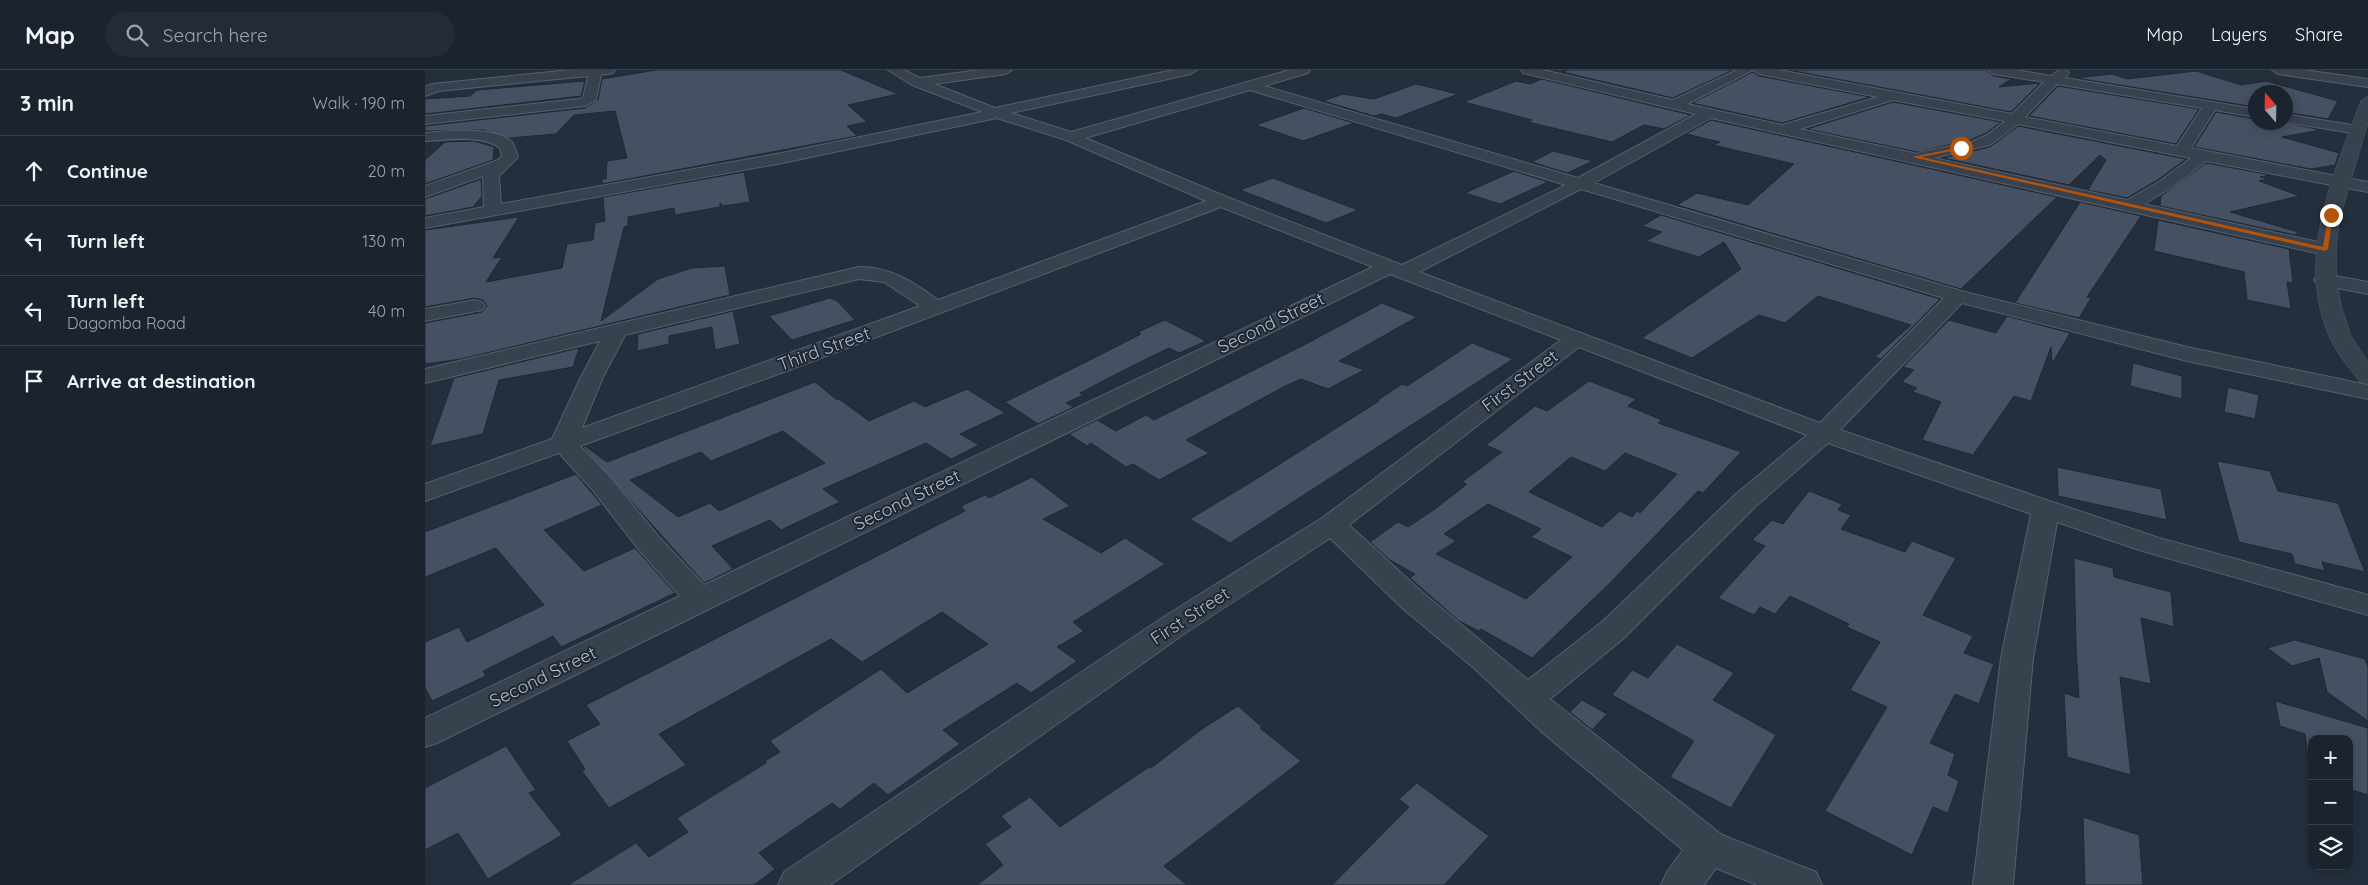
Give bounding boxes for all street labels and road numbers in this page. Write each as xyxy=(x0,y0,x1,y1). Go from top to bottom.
street label: Second Street xyxy=(1214,287,1328,358)
street label: Third Street xyxy=(775,321,873,376)
street label: First Street xyxy=(1477,344,1562,417)
street label: Second Street xyxy=(850,464,964,535)
street label: First Street xyxy=(1146,582,1234,650)
street label: Second Street xyxy=(486,641,600,712)

